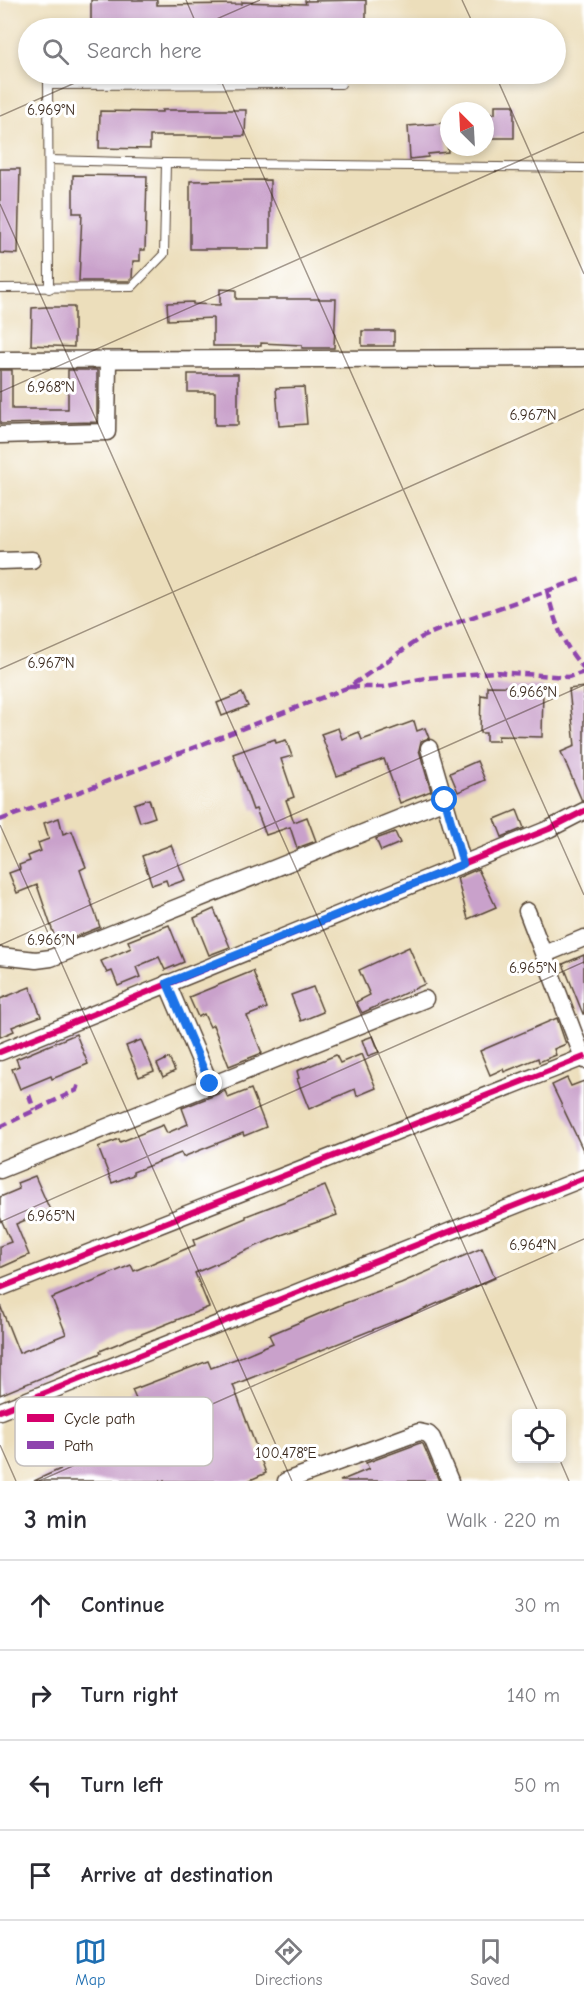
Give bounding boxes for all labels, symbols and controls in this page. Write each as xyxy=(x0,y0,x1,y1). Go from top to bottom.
search box xyxy=(18,18,566,84)
icon: search xyxy=(39,35,72,68)
text: Search here xyxy=(87,38,202,64)
text: 6.969°N xyxy=(27,101,75,119)
north arrow xyxy=(440,102,494,156)
text: 6.968°N xyxy=(27,378,75,396)
text: 6.967°N xyxy=(509,406,557,424)
text: 6.967°N xyxy=(27,654,75,672)
text: 6.966°N xyxy=(509,683,557,701)
route start xyxy=(431,786,457,812)
text: 6.966°N xyxy=(27,931,75,949)
text: 6.965°N xyxy=(509,959,557,977)
route end xyxy=(196,1070,222,1096)
text: 6.965°N xyxy=(27,1207,75,1225)
text: 6.964°N xyxy=(509,1236,557,1254)
legend xyxy=(15,1397,213,1466)
map controls xyxy=(512,1409,566,1463)
button: locate xyxy=(512,1409,566,1463)
text: Cycle path xyxy=(64,1410,135,1428)
text: Path xyxy=(64,1437,94,1455)
text: 100.478°E xyxy=(255,1444,317,1462)
text: 3 min xyxy=(24,1505,87,1535)
text: Walk · 220 m xyxy=(446,1509,560,1532)
icon: ahead xyxy=(24,1589,57,1622)
text: Continue xyxy=(81,1592,164,1618)
text: 30 m xyxy=(514,1594,560,1617)
icon: right xyxy=(24,1679,57,1712)
text: Turn right xyxy=(81,1682,178,1708)
text: 140 m xyxy=(507,1684,560,1707)
icon: left xyxy=(24,1769,57,1802)
text: Turn left xyxy=(81,1772,163,1798)
text: 50 m xyxy=(514,1774,560,1797)
icon: arrive xyxy=(24,1859,57,1892)
text: Arrive at destination xyxy=(81,1862,273,1888)
tab: Map xyxy=(74,1935,107,1989)
tab: Directions xyxy=(255,1935,322,1989)
tab: Saved xyxy=(470,1935,510,1989)

